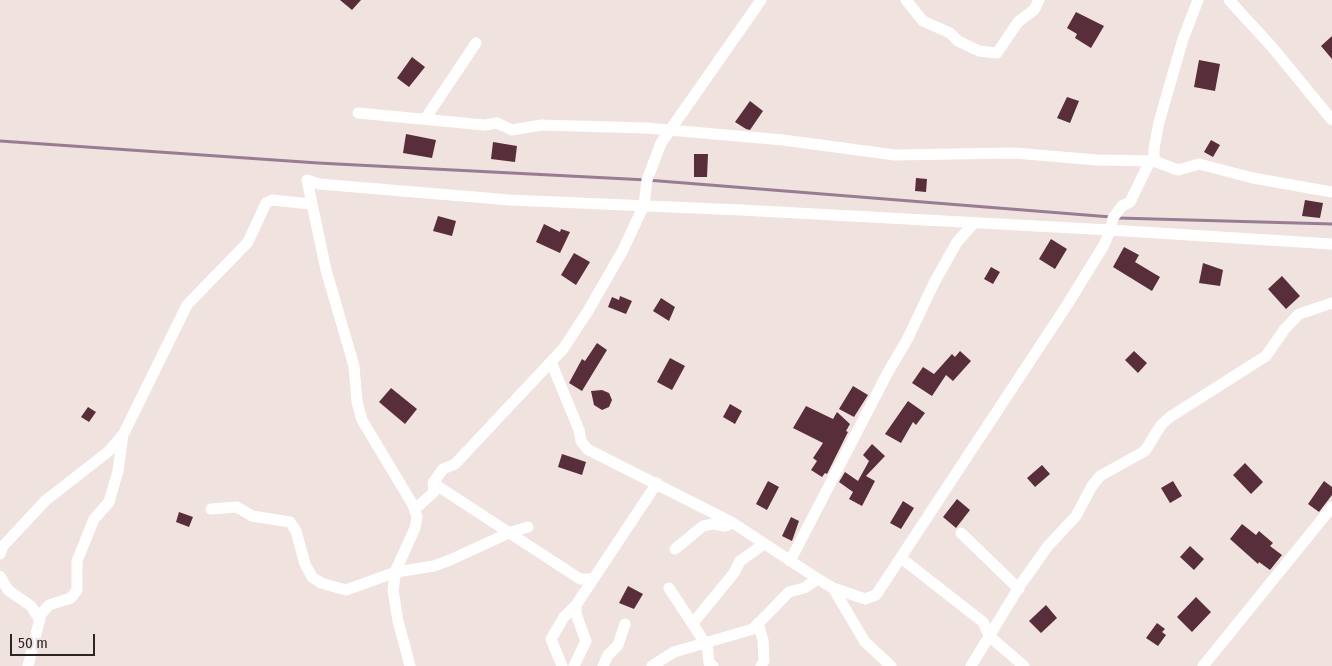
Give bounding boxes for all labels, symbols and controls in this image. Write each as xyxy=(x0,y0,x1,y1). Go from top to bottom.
scale bar xyxy=(12,624,98,656)
text: 50 m xyxy=(18,634,48,652)

